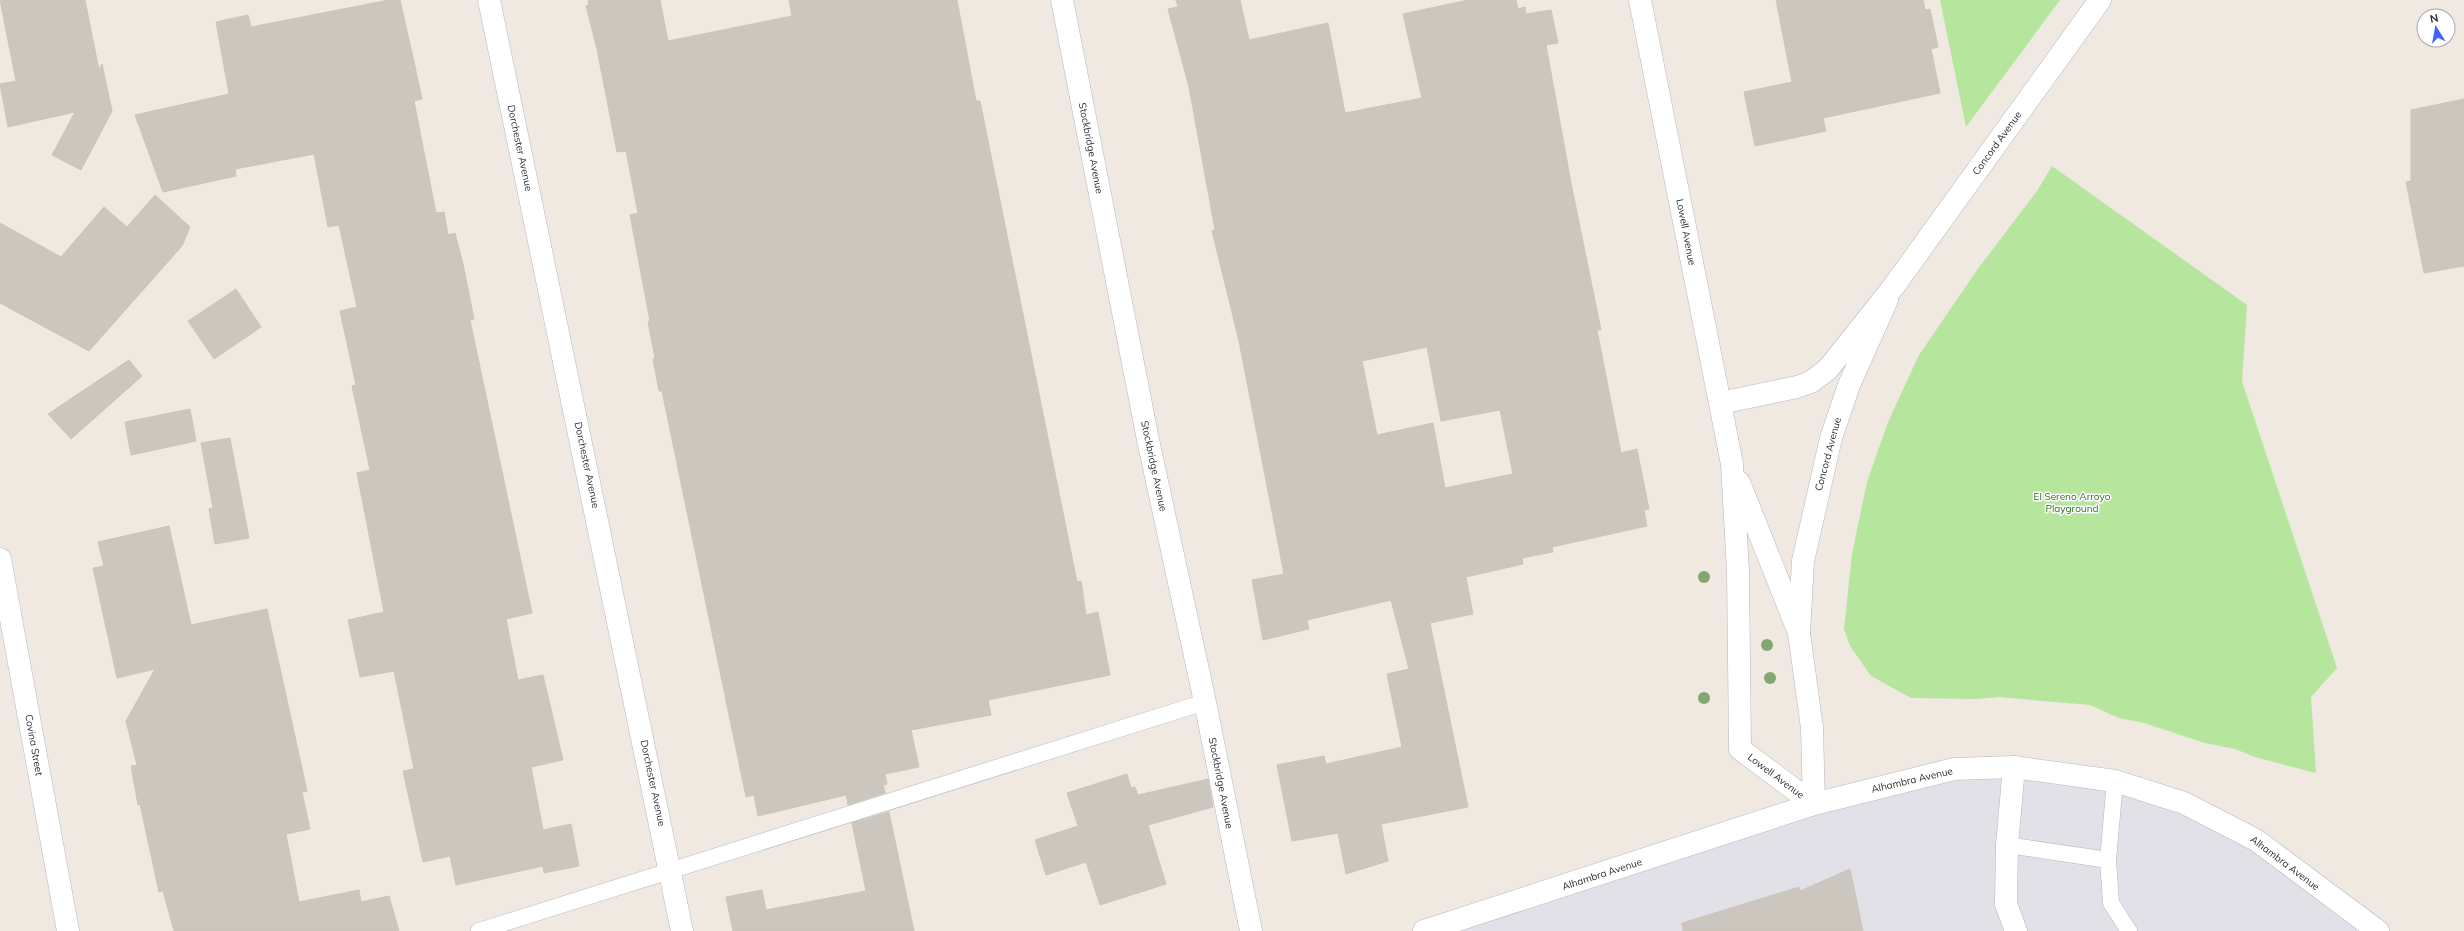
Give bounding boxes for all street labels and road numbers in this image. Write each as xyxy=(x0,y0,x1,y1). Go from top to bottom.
street label: Stockbridge Avenue xyxy=(1076,101,1106,195)
street label: Dorchester Avenue xyxy=(505,104,535,192)
street label: Concord Avenue xyxy=(1970,109,2024,177)
street label: Lowell Avenue xyxy=(1673,198,1699,266)
street label: Concord Avenue xyxy=(1812,416,1844,492)
street label: Stockbridge Avenue xyxy=(1138,419,1170,513)
street label: Dorchester Avenue xyxy=(572,421,602,509)
street label: Covina Street xyxy=(22,713,46,777)
street label: Stockbridge Avenue xyxy=(1206,736,1236,830)
street label: Dorchester Avenue xyxy=(638,739,668,827)
street label: Lowell Avenue xyxy=(1745,751,1807,801)
street label: Alhambra Avenue xyxy=(1870,764,1954,796)
street label: Alhambra Avenue xyxy=(2248,833,2322,893)
street label: Alhambra Avenue xyxy=(1560,855,1644,893)

